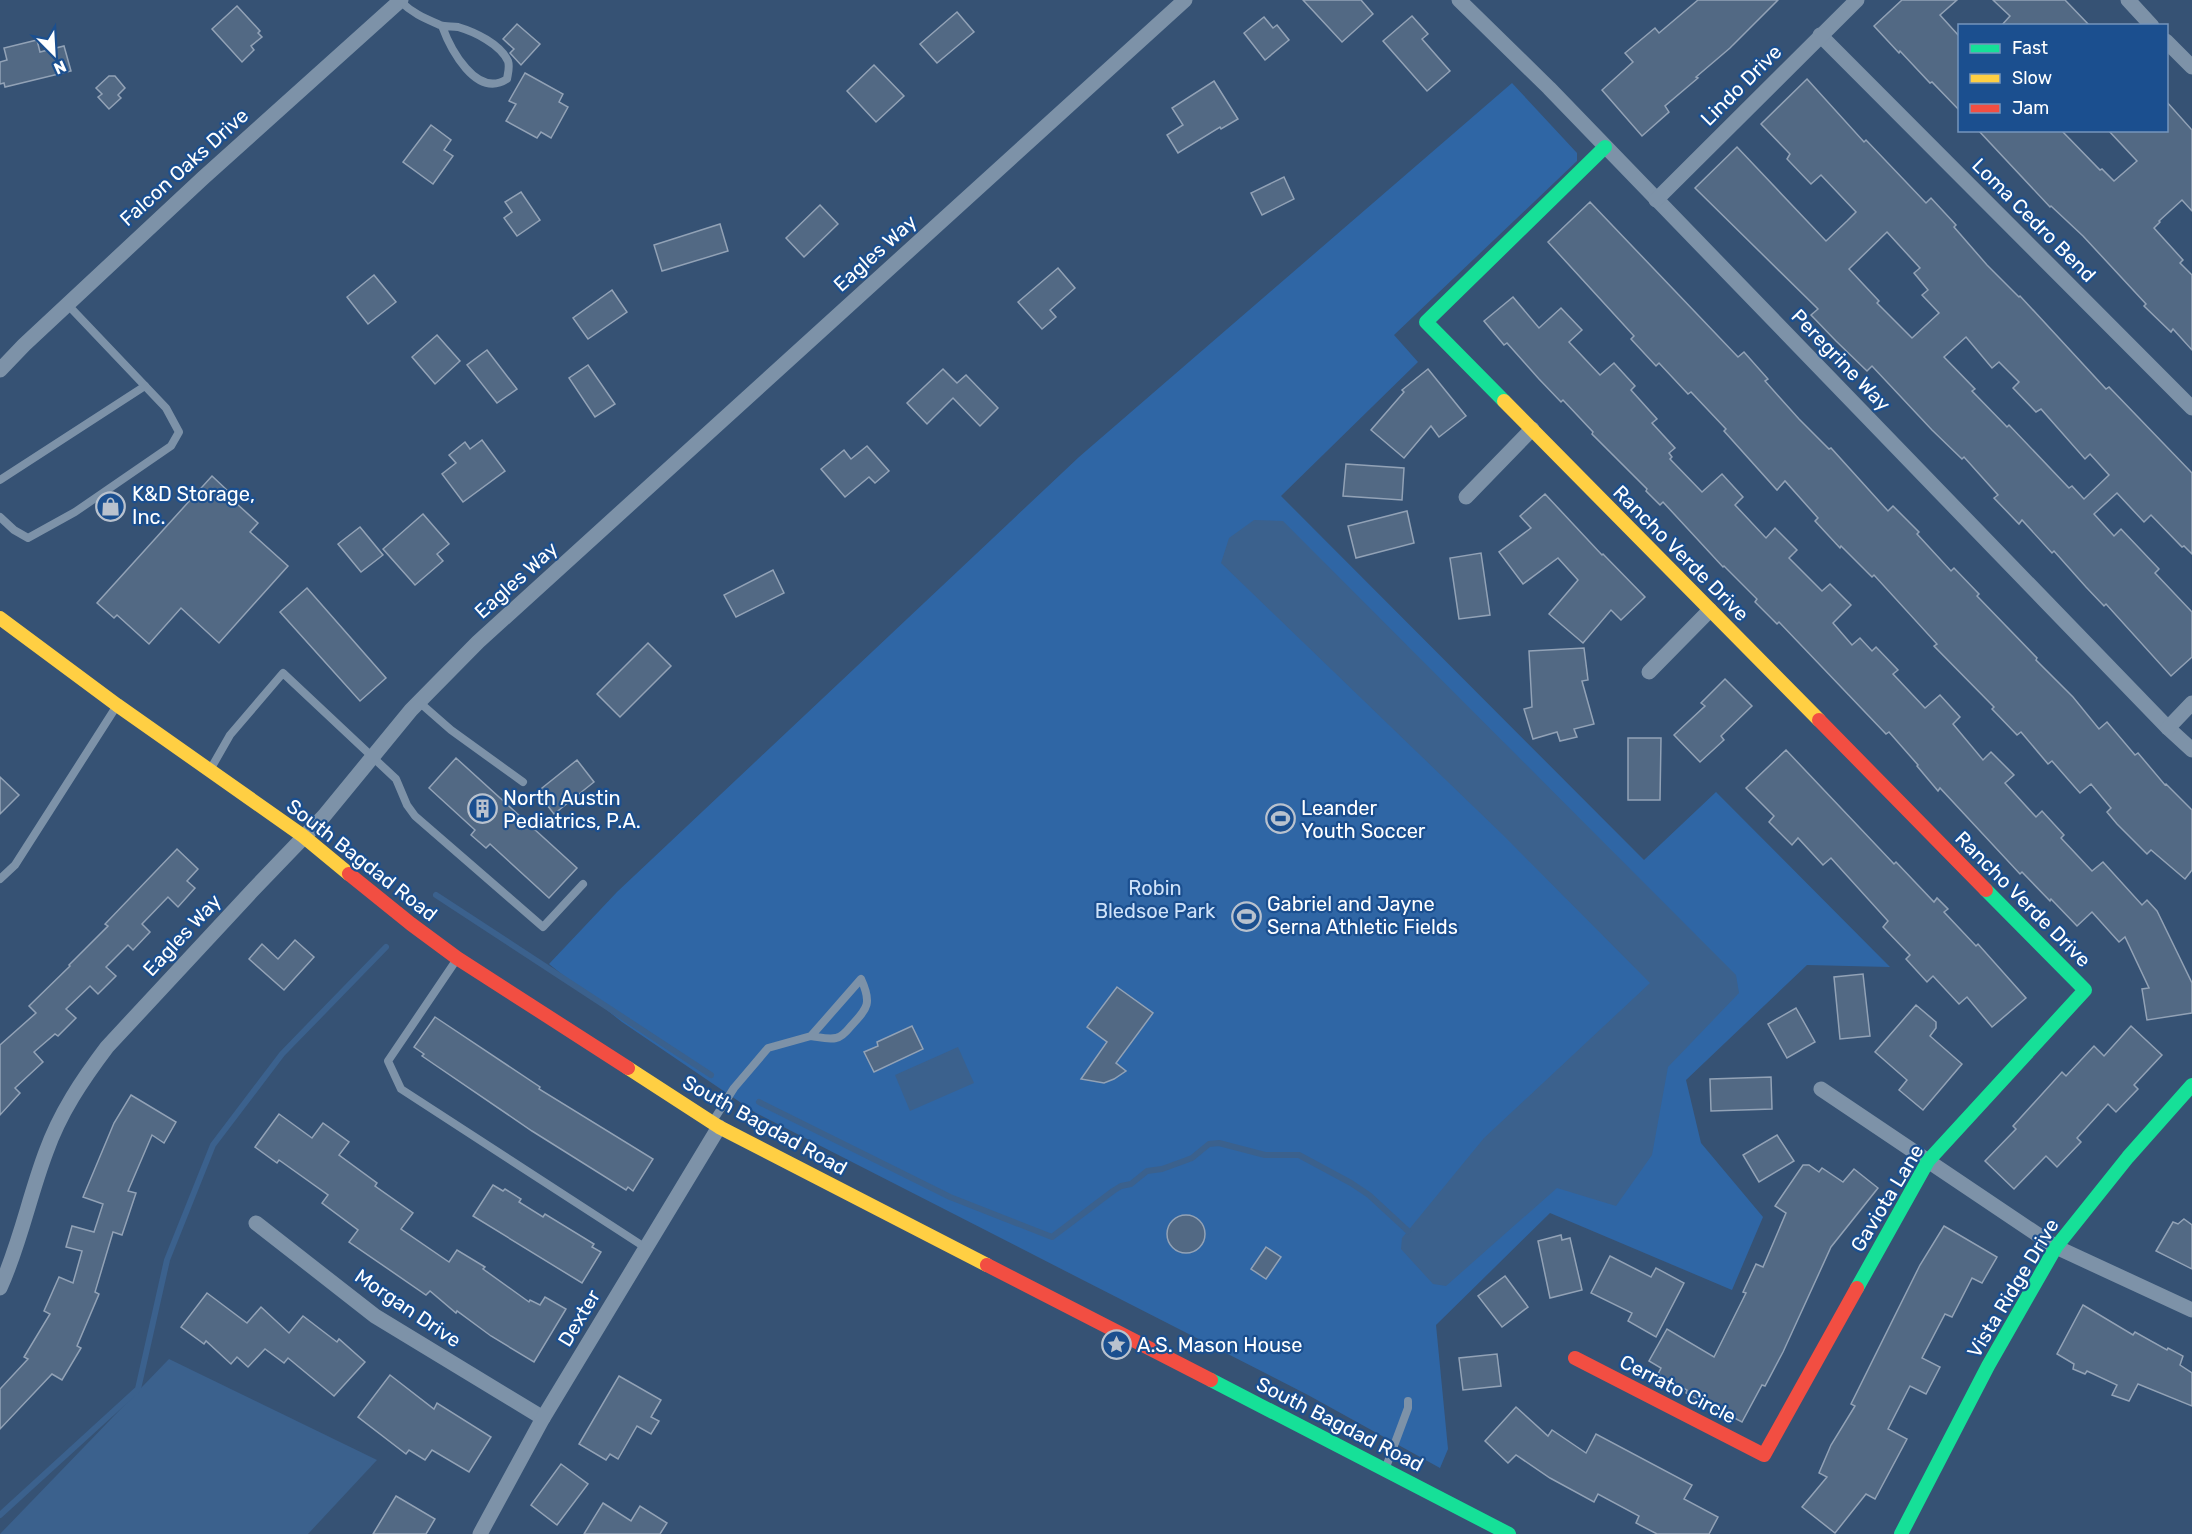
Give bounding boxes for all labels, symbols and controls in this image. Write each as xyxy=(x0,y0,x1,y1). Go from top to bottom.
north arrow xyxy=(24,24,84,84)
legend xyxy=(1958,24,2168,132)
text: Fast xyxy=(2012,37,2048,59)
street label: Lindo Drive xyxy=(1696,40,1786,130)
text: N xyxy=(51,56,69,78)
text: Slow xyxy=(2012,67,2052,89)
text: Jam xyxy=(2012,97,2049,119)
street label: Falcon Oaks Drive xyxy=(115,103,253,231)
street label: Loma Cedro Bend xyxy=(1967,153,2101,287)
street label: Eagles Way xyxy=(829,209,921,297)
street label: Peregrine Way xyxy=(1786,304,1896,416)
street label: Rancho Verde Drive xyxy=(1608,480,1754,626)
place label: K&D Storage, Inc. xyxy=(132,482,255,529)
shop icon: K&D Storage, Inc. xyxy=(95,490,127,522)
street label: Eagles Way xyxy=(470,536,562,624)
place label: North Austin Pediatrics, P.A. xyxy=(503,786,641,833)
building icon: North Austin Pediatrics, P.A. xyxy=(466,793,498,825)
street label: South Bagdad Road xyxy=(282,794,442,926)
place label: Leander Youth Soccer xyxy=(1301,796,1426,843)
sports icon: Leander Youth Soccer xyxy=(1264,803,1296,835)
street label: Rancho Verde Drive xyxy=(1950,826,2096,972)
park label: Robin Bledsoe Park xyxy=(1095,876,1216,923)
street label: Eagles Way xyxy=(138,889,226,981)
place label: Gabriel and Jayne Serna Athletic Fields xyxy=(1267,892,1458,939)
sports icon: Gabriel and Jayne Serna Athletic Fields xyxy=(1230,900,1262,932)
street label: South Bagdad Road xyxy=(679,1070,851,1180)
street label: Gaviota Lane xyxy=(1846,1140,1928,1256)
street label: Vista Ridge Drive xyxy=(1962,1214,2064,1362)
street label: Morgan Drive xyxy=(350,1264,466,1352)
street label: Dexter xyxy=(553,1285,605,1351)
place icon: A.S. Mason House xyxy=(1100,1329,1132,1361)
place label: A.S. Mason House xyxy=(1137,1333,1303,1357)
street label: Cerrato Circle xyxy=(1616,1349,1740,1429)
street label: South Bagdad Road xyxy=(1252,1371,1428,1477)

